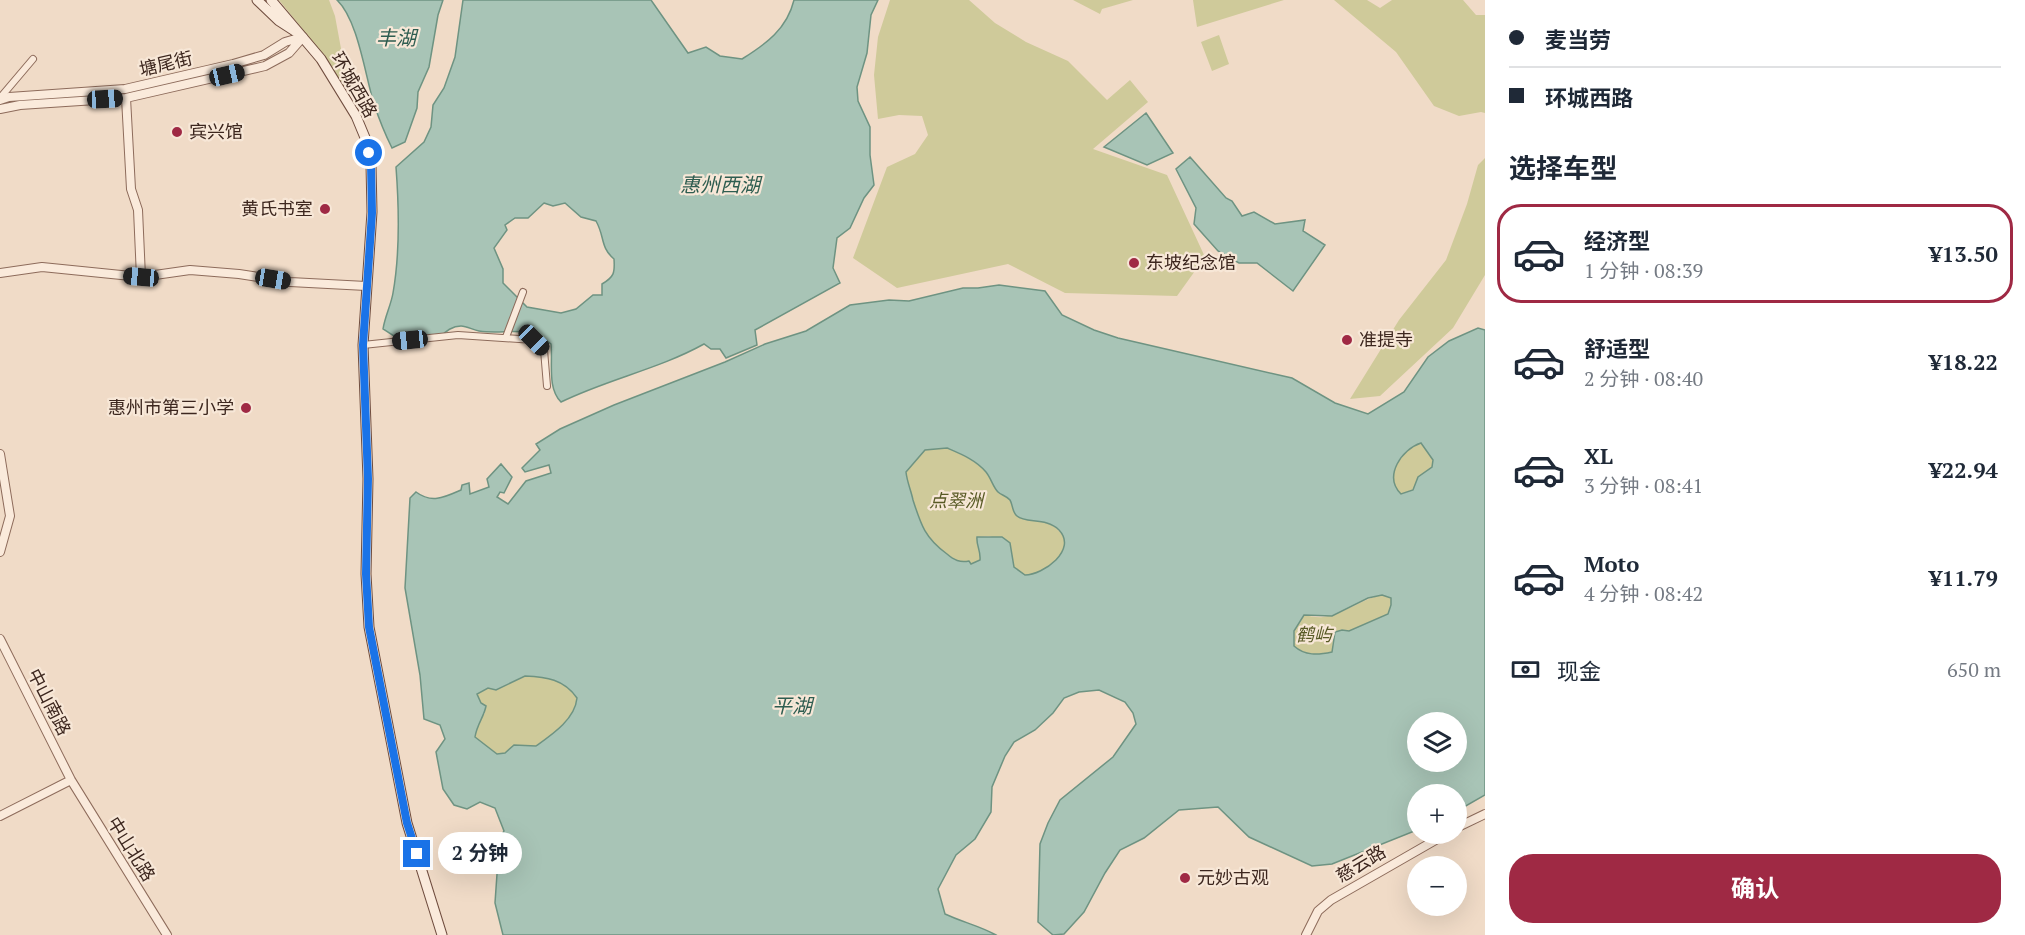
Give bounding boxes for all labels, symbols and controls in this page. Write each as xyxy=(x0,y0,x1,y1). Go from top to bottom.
water label: 丰湖 xyxy=(376,24,419,51)
text: 麦当劳 xyxy=(1545,25,1611,54)
street label: 塘尾街 xyxy=(137,45,195,81)
street label: 环城西路 xyxy=(326,47,383,122)
car xyxy=(207,62,247,88)
text: 环城西路 xyxy=(1545,83,1633,112)
car xyxy=(87,89,123,109)
place label: 宾兴馆 xyxy=(189,119,243,143)
marker: 宾兴馆 xyxy=(170,125,184,139)
route start xyxy=(355,139,382,166)
text: 选择车型 xyxy=(1509,150,1617,186)
water label: 惠州西湖 xyxy=(680,171,763,198)
place label: 黄氏书室 xyxy=(241,196,313,220)
marker: 黄氏书室 xyxy=(318,202,332,216)
text: 经济型 xyxy=(1584,226,1650,255)
icon: car xyxy=(1512,227,1566,281)
text: ¥13.50 xyxy=(1929,239,1998,268)
place label: 东坡纪念馆 xyxy=(1146,250,1236,274)
marker: 东坡纪念馆 xyxy=(1127,256,1141,270)
text: 1 分钟 · 08:39 xyxy=(1584,257,1703,284)
car xyxy=(122,266,160,288)
car xyxy=(254,267,292,291)
car xyxy=(515,321,553,359)
place label: 准提寺 xyxy=(1359,327,1413,351)
car xyxy=(391,329,429,351)
marker: 准提寺 xyxy=(1340,333,1354,347)
text: 舒适型 xyxy=(1584,334,1650,363)
icon: car xyxy=(1512,335,1566,389)
text: ¥18.22 xyxy=(1929,347,1998,376)
text: 2 分钟 · 08:40 xyxy=(1584,365,1703,392)
place label: 惠州市第三小学 xyxy=(108,395,234,419)
marker: 惠州市第三小学 xyxy=(239,401,253,415)
text: XL xyxy=(1584,441,1613,470)
icon: car xyxy=(1512,443,1566,497)
text: ¥22.94 xyxy=(1929,455,1998,484)
text: 3 分钟 · 08:41 xyxy=(1584,472,1703,499)
park label: 点翠洲 xyxy=(929,488,986,512)
text: Moto xyxy=(1584,549,1639,578)
icon: car xyxy=(1512,551,1566,605)
text: ¥11.79 xyxy=(1929,563,1998,592)
text: 4 分钟 · 08:42 xyxy=(1584,580,1703,607)
park label: 鹤屿 xyxy=(1296,622,1335,646)
icon: cash xyxy=(1509,653,1542,686)
text: 现金 xyxy=(1557,656,1601,685)
text: 650 m xyxy=(1947,656,2001,683)
street label: 中山南路 xyxy=(23,664,77,739)
water label: 平湖 xyxy=(772,692,815,719)
map controls xyxy=(1407,712,1467,916)
button: layers xyxy=(1407,712,1467,772)
button: + xyxy=(1407,784,1467,844)
street label: 中山北路 xyxy=(103,812,161,885)
callout: 2 分钟 xyxy=(438,833,522,875)
text: 2 分钟 xyxy=(452,839,508,866)
street label: 慈云路 xyxy=(1331,839,1390,887)
route end xyxy=(403,840,430,867)
button: 确认 xyxy=(1509,854,2001,923)
button: − xyxy=(1407,856,1467,916)
place label: 元妙古观 xyxy=(1197,865,1269,889)
marker: 元妙古观 xyxy=(1178,871,1192,885)

